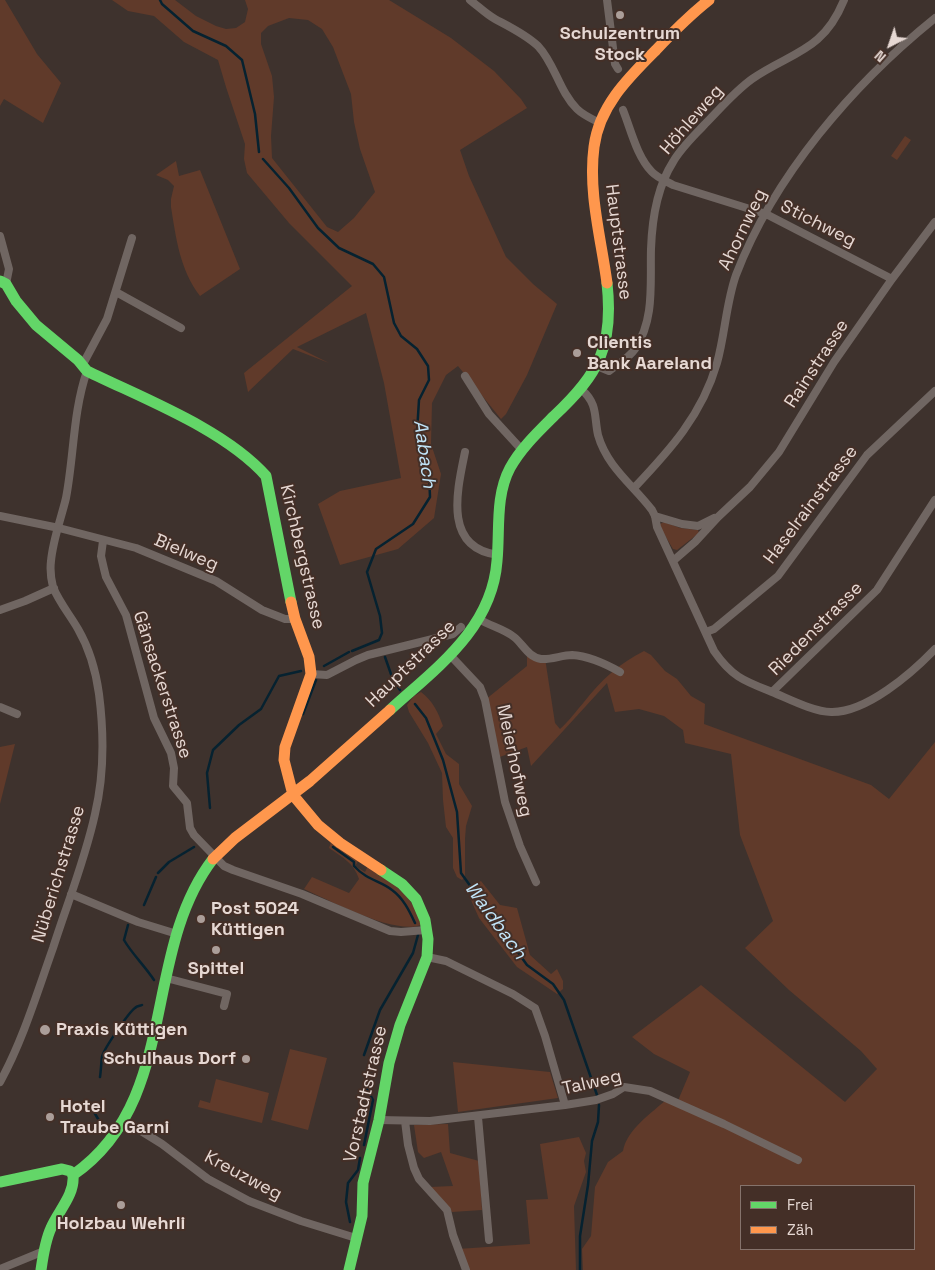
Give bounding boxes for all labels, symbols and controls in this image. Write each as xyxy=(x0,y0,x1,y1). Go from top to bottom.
marker: Schulzentrum Stock xyxy=(614,9,626,21)
north arrow xyxy=(865,20,915,70)
place label: Schulzentrum Stock xyxy=(560,23,680,66)
text: N xyxy=(871,46,890,66)
street label: Höhleweg xyxy=(656,81,728,159)
street label: Hauptstrasse xyxy=(600,183,636,301)
street label: Ahornweg xyxy=(714,186,772,274)
street label: Stichweg xyxy=(777,196,859,252)
street label: Rainstrasse xyxy=(780,316,854,412)
place label: Clientis Bank Aareland xyxy=(587,332,712,374)
marker: Clientis Bank Aareland xyxy=(571,347,583,359)
water label: Aabach xyxy=(408,418,440,490)
street label: Haselrainstrasse xyxy=(759,441,863,569)
street label: Kirchbergstrasse xyxy=(275,483,329,631)
street label: Bielweg xyxy=(151,530,221,576)
street label: Riedenstrasse xyxy=(765,578,867,680)
street label: Gänsackerstrasse xyxy=(128,608,196,762)
street label: Hauptstrasse xyxy=(362,616,460,712)
street label: Meierhofweg xyxy=(492,703,536,819)
street label: Nüberichstrasse xyxy=(28,803,90,945)
water label: Waldbach xyxy=(459,878,531,964)
place label: Post 5024 Küttigen xyxy=(211,898,299,941)
marker: Post 5024 Küttigen xyxy=(195,913,207,925)
marker: Spittel xyxy=(210,944,222,956)
place label: Spittel xyxy=(188,958,244,980)
place label: Praxis Küttigen xyxy=(56,1019,188,1041)
marker: Praxis Küttigen xyxy=(38,1023,52,1037)
street label: Vorstadtstrasse xyxy=(340,1024,392,1164)
place label: Schulhaus Dorf xyxy=(103,1048,236,1070)
marker: Schulhaus Dorf xyxy=(240,1053,252,1065)
street label: Talweg xyxy=(560,1066,624,1100)
place label: Hotel Traube Garni xyxy=(60,1096,169,1138)
marker: Hotel Traube Garni xyxy=(44,1111,56,1123)
street label: Kreuzweg xyxy=(200,1147,286,1205)
legend xyxy=(740,1185,915,1250)
text: Frei xyxy=(787,1195,813,1214)
marker: Holzbau Wehrli xyxy=(115,1199,127,1211)
place label: Holzbau Wehrli xyxy=(57,1213,185,1235)
text: Zäh xyxy=(787,1220,813,1239)

